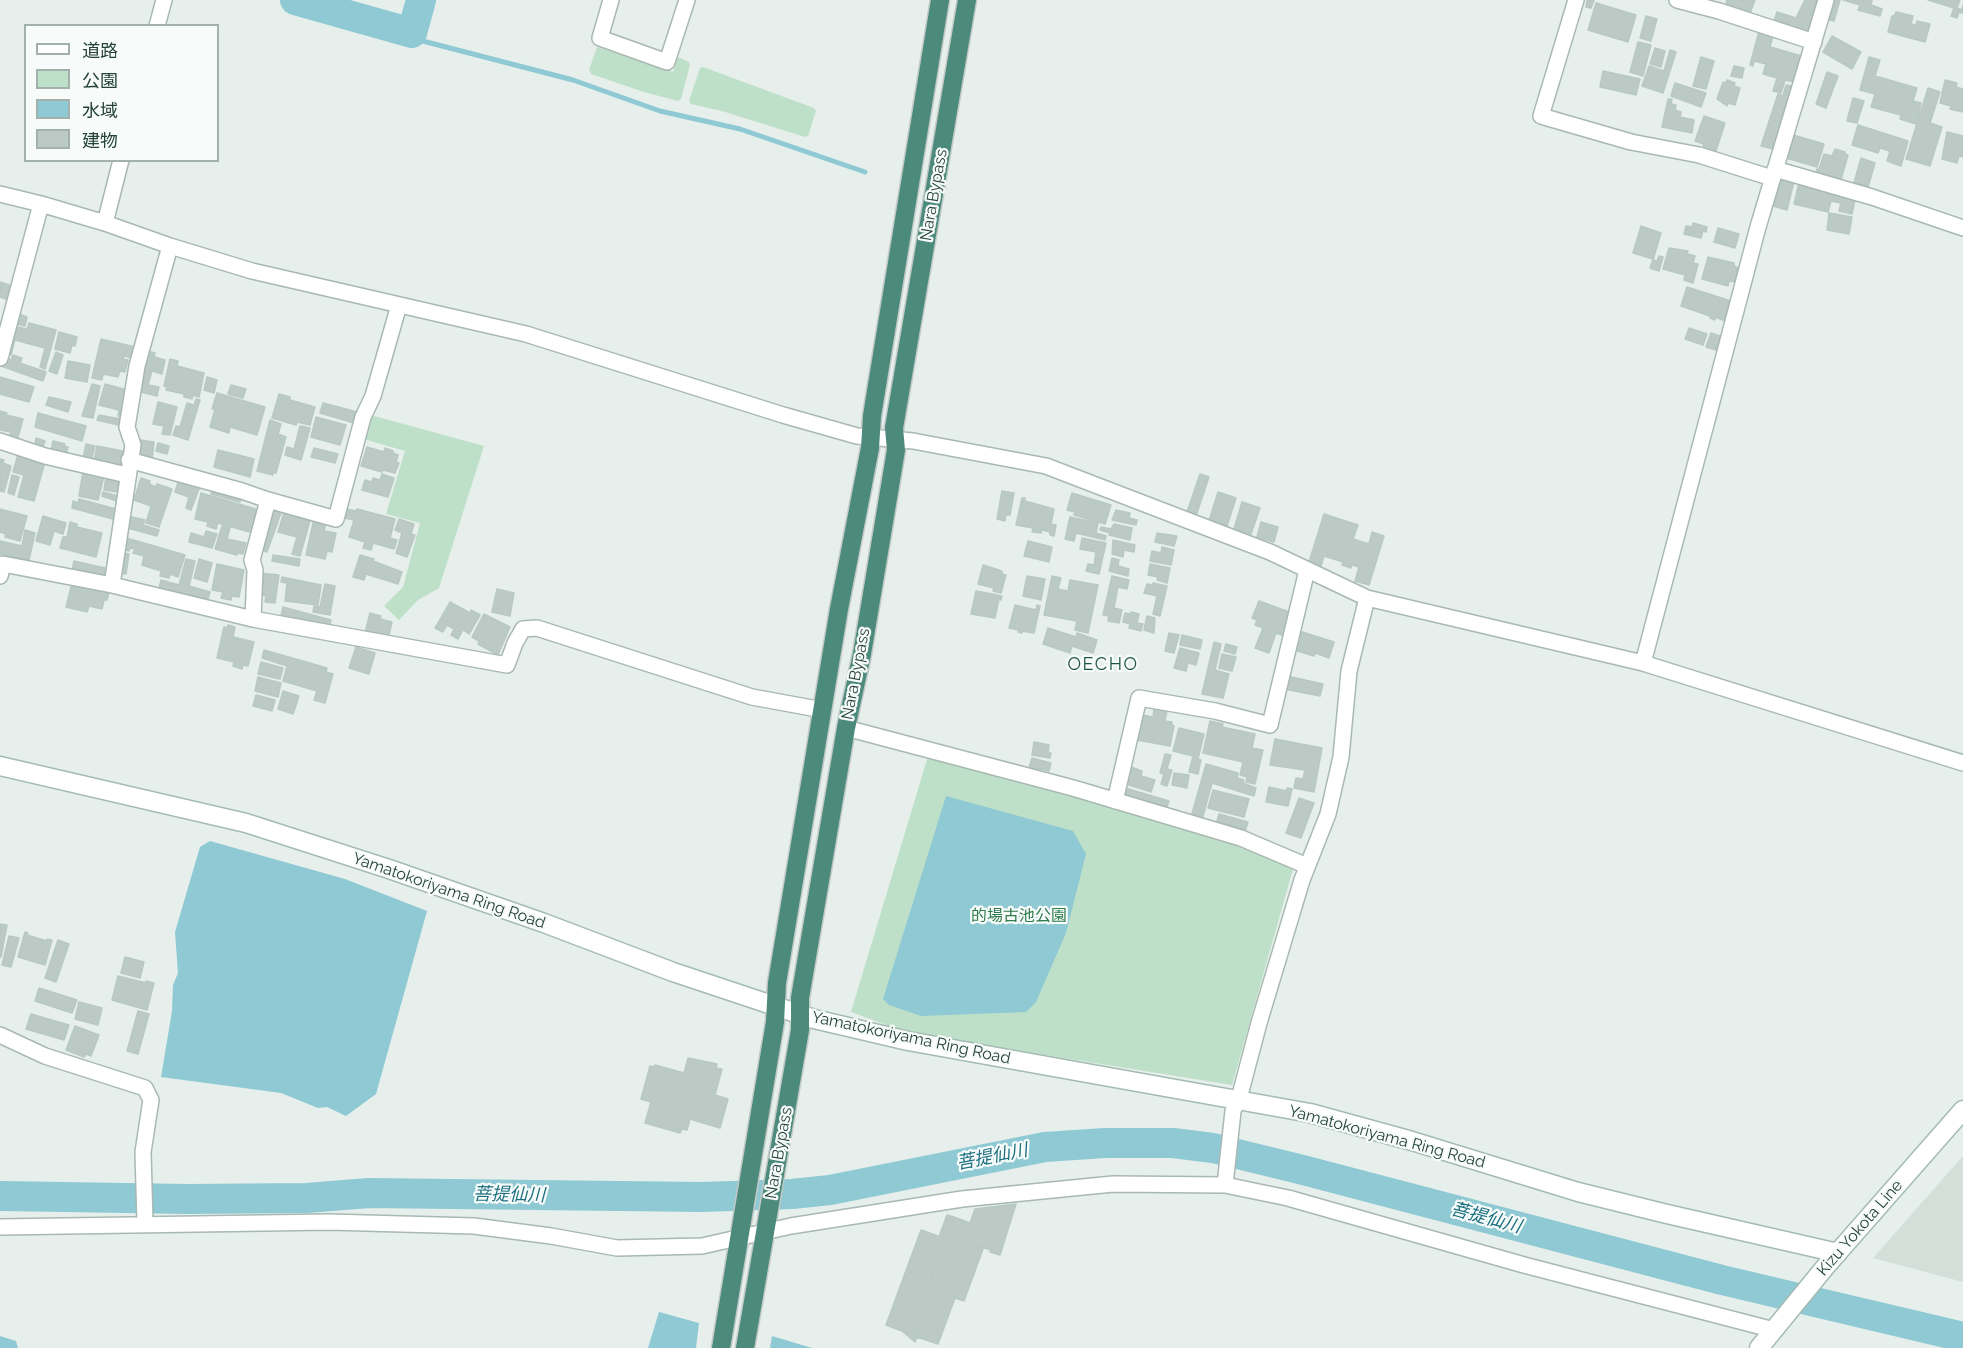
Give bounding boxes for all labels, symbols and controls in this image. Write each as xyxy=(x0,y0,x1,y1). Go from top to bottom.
legend xyxy=(24,24,219,162)
text: 道路 xyxy=(82,40,118,61)
text: 公園 xyxy=(82,70,118,91)
text: 水域 xyxy=(82,100,118,121)
text: 建物 xyxy=(82,130,118,151)
street label: Nara Bypass xyxy=(917,148,951,242)
street label: Nara Bypass xyxy=(838,627,874,721)
district label: OECHO xyxy=(1068,654,1138,676)
street label: Yamatokoriyama Ring Road xyxy=(350,849,548,933)
park label: 的場古池公園 xyxy=(971,906,1067,926)
street label: Yamatokoriyama Ring Road xyxy=(810,1008,1012,1068)
street label: Yamatokoriyama Ring Road xyxy=(1287,1101,1487,1173)
street label: Nara Bypass xyxy=(762,1106,796,1200)
water label: 菩提仙川 xyxy=(955,1140,1029,1174)
street label: Kizu Yokota Line xyxy=(1813,1176,1907,1280)
water label: 菩提仙川 xyxy=(473,1184,545,1206)
water label: 菩提仙川 xyxy=(1448,1198,1524,1238)

